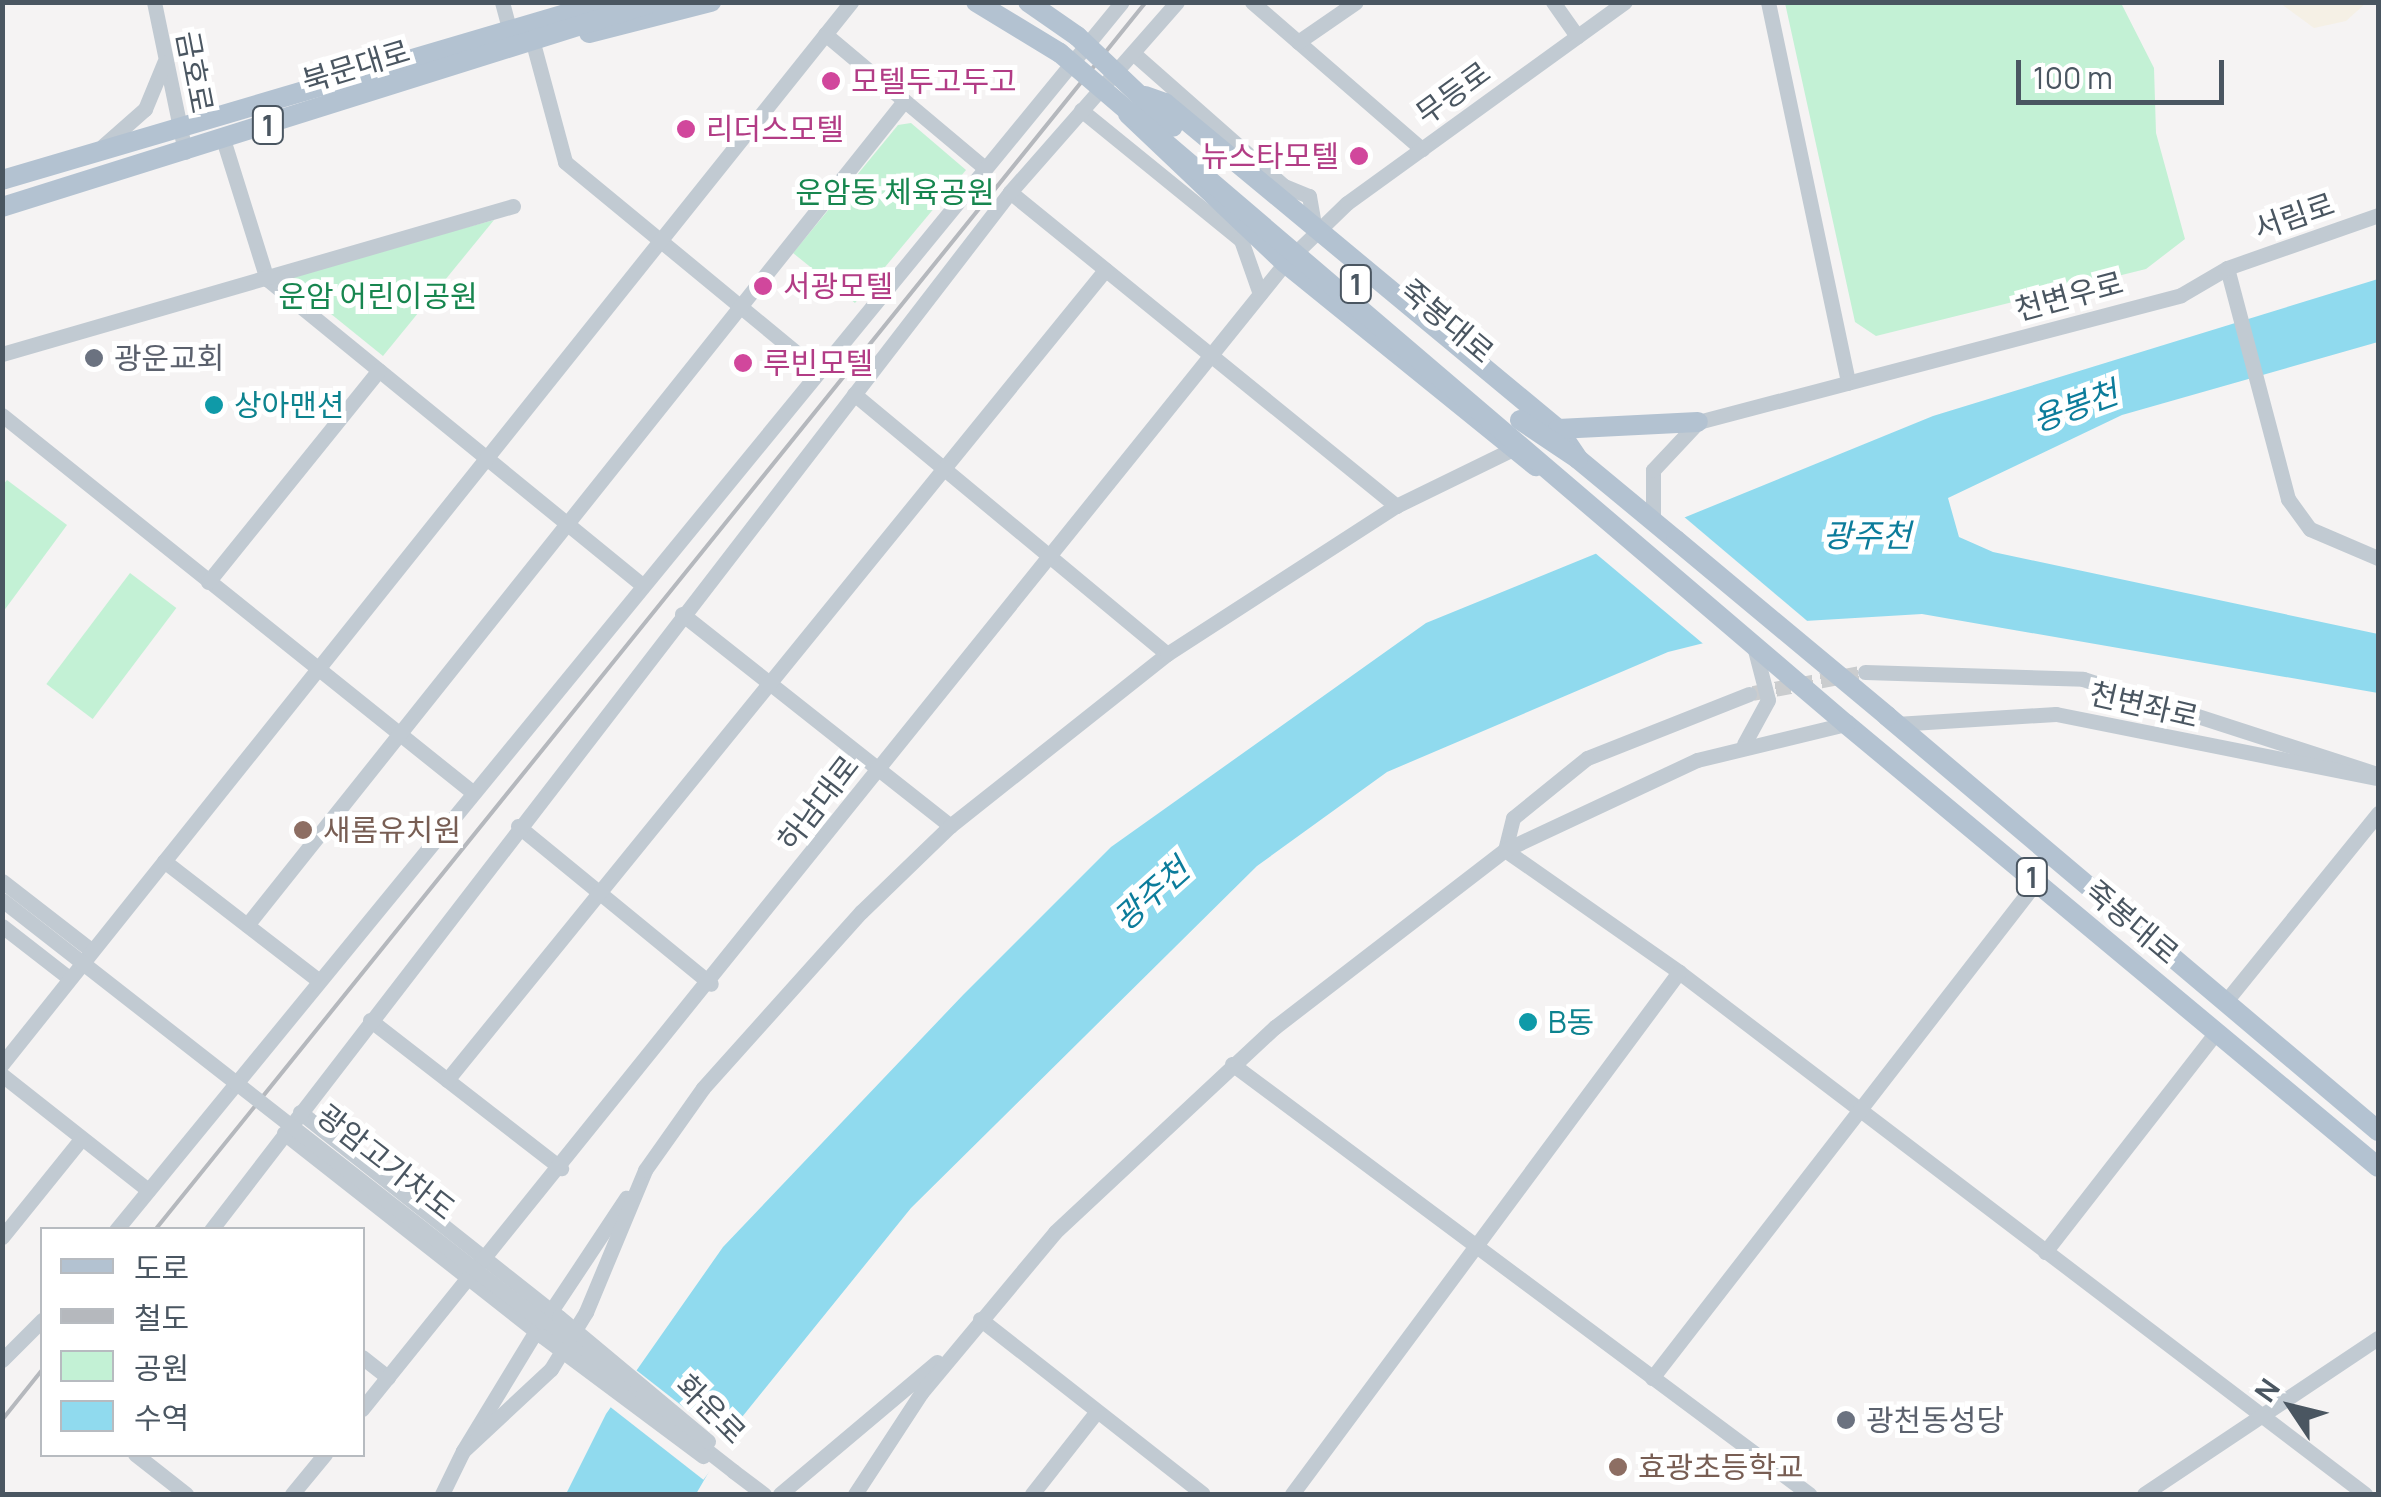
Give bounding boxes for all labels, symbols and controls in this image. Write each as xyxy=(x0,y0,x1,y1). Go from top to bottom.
street label: 금호로 xyxy=(169,28,221,116)
street label: 북문대로 xyxy=(298,33,414,99)
scale bar xyxy=(2021,40,2228,102)
street label: 무등로 xyxy=(1409,54,1497,132)
text: 100 m xyxy=(2033,57,2113,98)
place label: 모텔두고두고 xyxy=(851,63,1017,99)
marker: 모텔두고두고 xyxy=(820,70,842,92)
road number: 1 xyxy=(250,102,286,148)
place label: 리더스모텔 xyxy=(706,111,844,147)
marker: 리더스모텔 xyxy=(675,118,697,140)
place label: 뉴스타모텔 xyxy=(1201,138,1339,174)
marker: 뉴스타모텔 xyxy=(1348,145,1370,167)
park label: 운암동 체육공원 xyxy=(795,174,995,210)
street label: 서림로 xyxy=(2249,186,2339,246)
road number: 1 xyxy=(1338,261,1374,307)
street label: 천변우로 xyxy=(2011,264,2127,328)
place label: 서광모텔 xyxy=(783,268,893,304)
street label: 죽봉대로 xyxy=(1393,272,1501,370)
marker: 서광모텔 xyxy=(752,275,774,297)
park label: 운암 어린이공원 xyxy=(278,278,478,314)
place label: 광운교회 xyxy=(114,340,224,376)
place label: 루빈모텔 xyxy=(763,345,873,381)
marker: 광운교회 xyxy=(83,347,105,369)
marker: 루빈모텔 xyxy=(732,352,754,374)
water label: 용봉천 xyxy=(2027,373,2123,439)
place label: 상아맨션 xyxy=(234,387,344,423)
marker: 상아맨션 xyxy=(203,394,225,416)
water label: 광주천 xyxy=(1823,516,1911,554)
street label: 천변좌로 xyxy=(2086,675,2202,735)
street label: 하남대로 xyxy=(770,748,866,858)
place label: 새롬유치원 xyxy=(323,812,461,848)
marker: 새롬유치원 xyxy=(292,819,314,841)
water label: 광주천 xyxy=(1105,850,1197,938)
road number: 1 xyxy=(2014,854,2050,900)
street label: 죽봉대로 xyxy=(2078,873,2186,971)
place label: B동 xyxy=(1548,1004,1594,1040)
marker: B동 xyxy=(1517,1011,1539,1033)
street label: 광암고가차도 xyxy=(310,1097,462,1227)
legend xyxy=(40,1227,365,1457)
text: 도로 xyxy=(134,1247,189,1288)
text: 철도 xyxy=(134,1297,189,1338)
text: 공원 xyxy=(134,1347,189,1388)
north arrow xyxy=(2241,1357,2341,1457)
street label: 화운로 xyxy=(669,1367,753,1451)
text: N xyxy=(2245,1371,2288,1409)
text: 수역 xyxy=(134,1397,189,1438)
place label: 광천동성당 xyxy=(1866,1402,2004,1438)
marker: 광천동성당 xyxy=(1835,1409,1857,1431)
place label: 효광초등학교 xyxy=(1638,1449,1804,1485)
marker: 효광초등학교 xyxy=(1607,1456,1629,1478)

